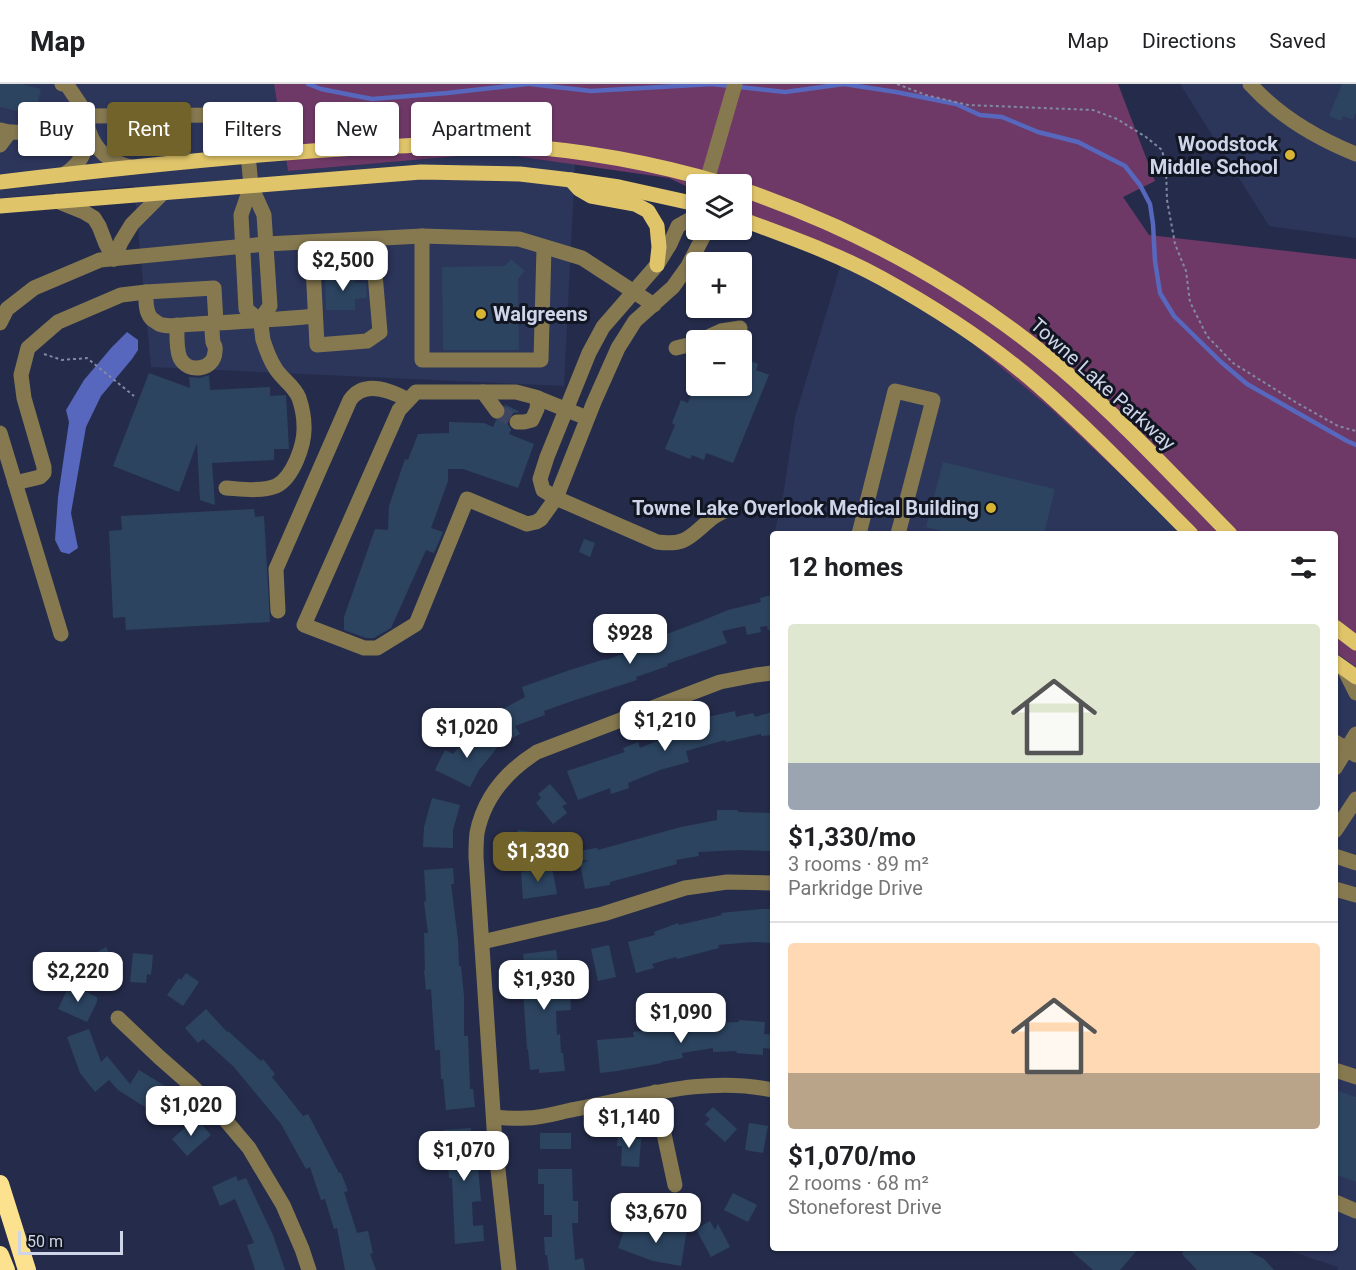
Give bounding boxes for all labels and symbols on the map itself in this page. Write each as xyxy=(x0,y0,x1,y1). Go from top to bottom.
place label: Woodstock Middle School xyxy=(1150,132,1278,179)
marker: Woodstock Middle School xyxy=(1283,148,1297,162)
pin: $2,500 xyxy=(294,241,392,292)
place label: Walgreens xyxy=(493,302,588,326)
marker: Walgreens xyxy=(474,307,488,321)
street label: Towne Lake Parkway xyxy=(1026,313,1181,456)
place label: Towne Lake Overlook Medical Building xyxy=(632,496,979,520)
marker: Towne Lake Overlook Medical Building xyxy=(984,501,998,515)
pin: $928 xyxy=(594,614,666,665)
pin: $1,210 xyxy=(616,701,714,752)
pin: $1,020 xyxy=(418,708,516,759)
pin: $1,330 xyxy=(489,832,587,883)
pin: $2,220 xyxy=(29,952,127,1003)
pin: $1,930 xyxy=(495,960,593,1011)
pin: $1,090 xyxy=(632,993,730,1044)
pin: $1,020 xyxy=(142,1086,240,1137)
pin: $1,140 xyxy=(580,1098,678,1149)
pin: $1,070 xyxy=(415,1131,513,1182)
pin: $3,670 xyxy=(607,1193,705,1244)
scale bar xyxy=(18,1228,123,1256)

